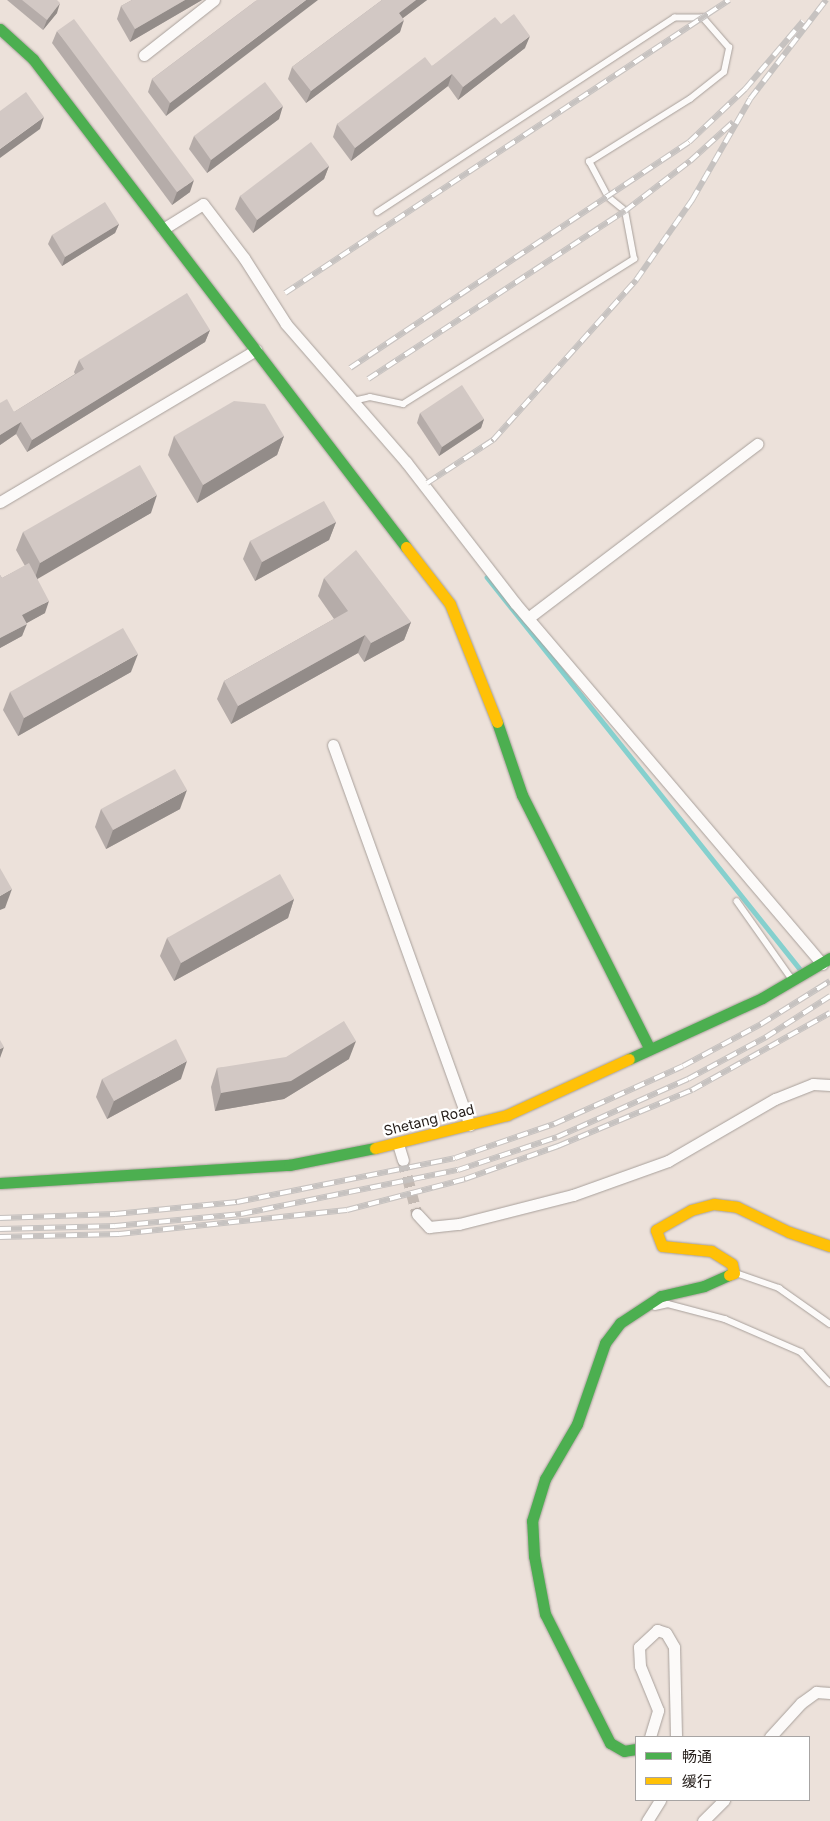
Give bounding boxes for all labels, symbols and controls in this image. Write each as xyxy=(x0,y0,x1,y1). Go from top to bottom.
street label: Shetang Road xyxy=(382,1101,476,1139)
legend xyxy=(635,1736,810,1801)
text: 畅通 xyxy=(682,1747,712,1766)
text: 缓行 xyxy=(682,1772,712,1791)

